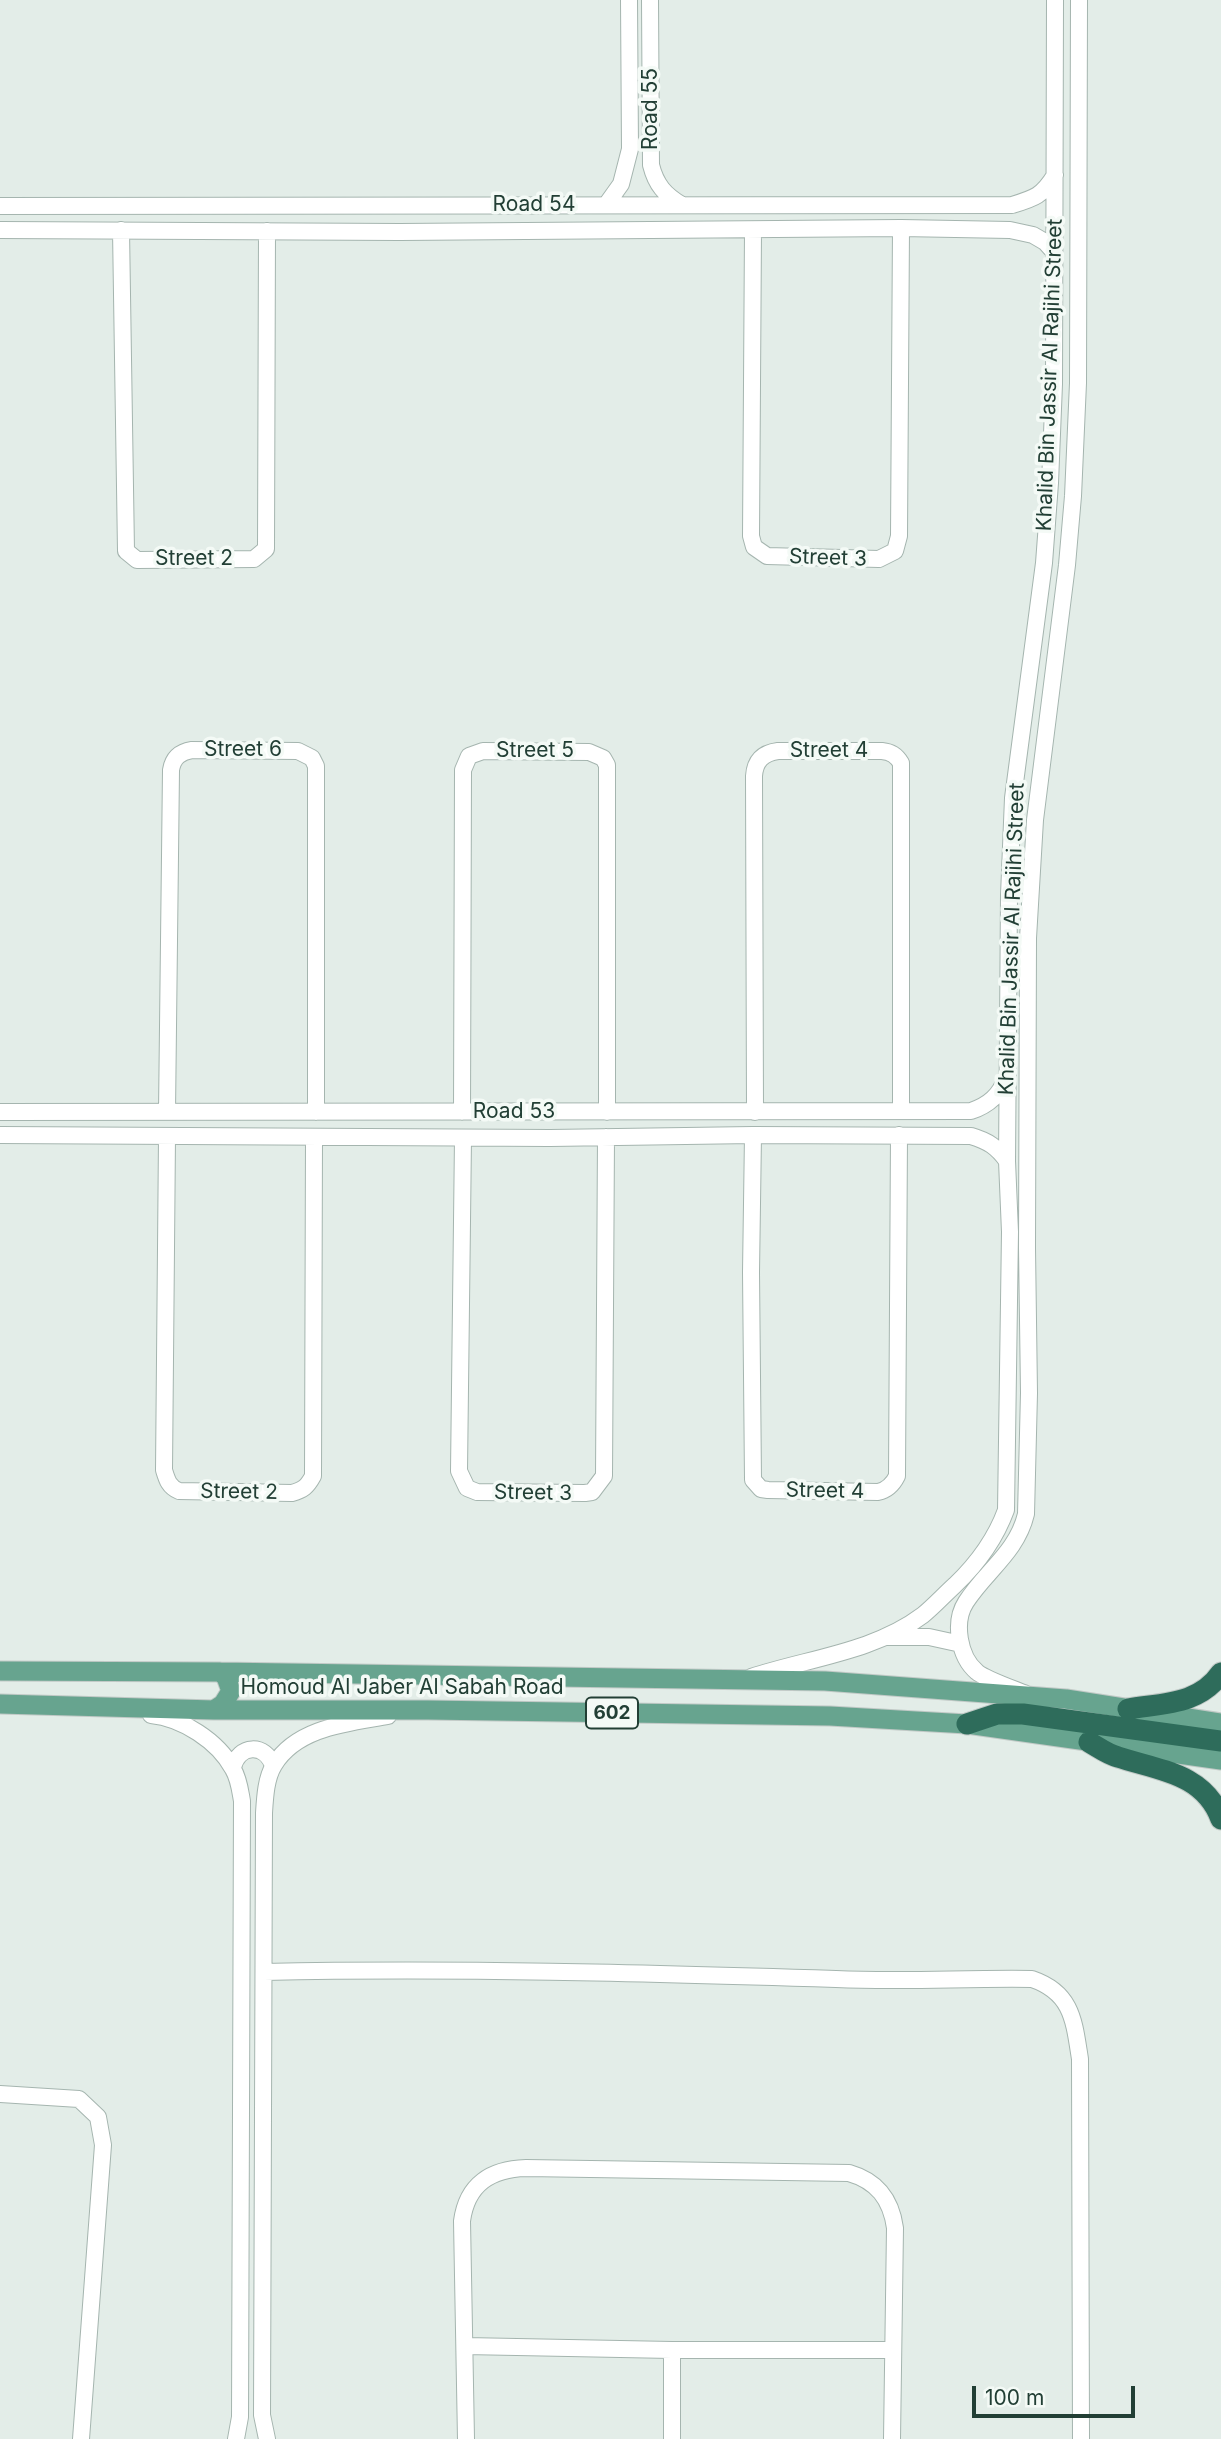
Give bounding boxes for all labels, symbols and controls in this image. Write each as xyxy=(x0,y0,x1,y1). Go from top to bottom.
street label: Road 55 xyxy=(638,68,664,150)
street label: Road 54 xyxy=(493,192,575,218)
street label: Khalid Bin Jassir Al Rajihi Street xyxy=(1032,218,1068,532)
street label: Street 3 xyxy=(789,544,867,572)
street label: Street 2 xyxy=(155,546,233,572)
street label: Street 6 xyxy=(204,737,282,763)
street label: Street 5 xyxy=(496,738,574,764)
street label: Street 4 xyxy=(790,738,868,764)
street label: Khalid Bin Jassir Al Rajihi Street xyxy=(994,782,1030,1096)
street label: Road 53 xyxy=(473,1099,555,1125)
street label: Street 4 xyxy=(785,1478,865,1504)
street label: Street 2 xyxy=(200,1479,278,1505)
street label: Street 3 xyxy=(494,1480,572,1506)
street label: Homoud Al Jaber Al Sabah Road xyxy=(240,1675,564,1701)
road number: 602 xyxy=(586,1698,638,1728)
scale bar xyxy=(976,2372,1139,2416)
text: 100 m xyxy=(985,2385,1044,2410)

